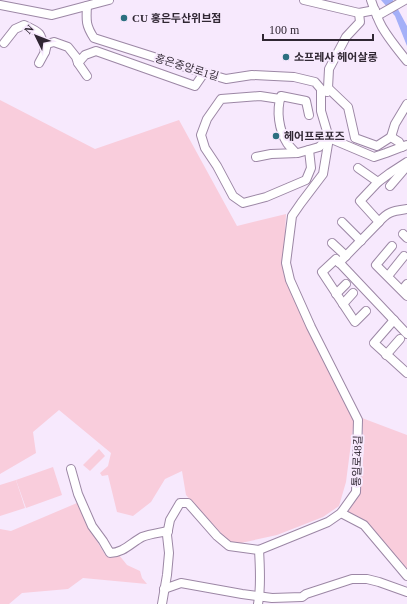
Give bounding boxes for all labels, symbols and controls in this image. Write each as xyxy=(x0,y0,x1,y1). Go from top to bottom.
place label: CU 홍은두산위브점 xyxy=(132,12,221,24)
marker: CU 홍은두산위브점 xyxy=(119,13,129,23)
north arrow xyxy=(16,16,56,56)
scale bar xyxy=(263,16,373,42)
text: N xyxy=(22,22,36,36)
text: 100 m xyxy=(269,23,300,37)
place label: 소프레사 헤어살롱 xyxy=(294,51,378,63)
street label: 홍은중앙로1길 xyxy=(154,52,220,82)
marker: 소프레사 헤어살롱 xyxy=(281,52,291,62)
place label: 헤어프로포즈 xyxy=(284,130,345,142)
marker: 헤어프로포즈 xyxy=(271,131,281,141)
street label: 통일로48길 xyxy=(350,435,364,487)

